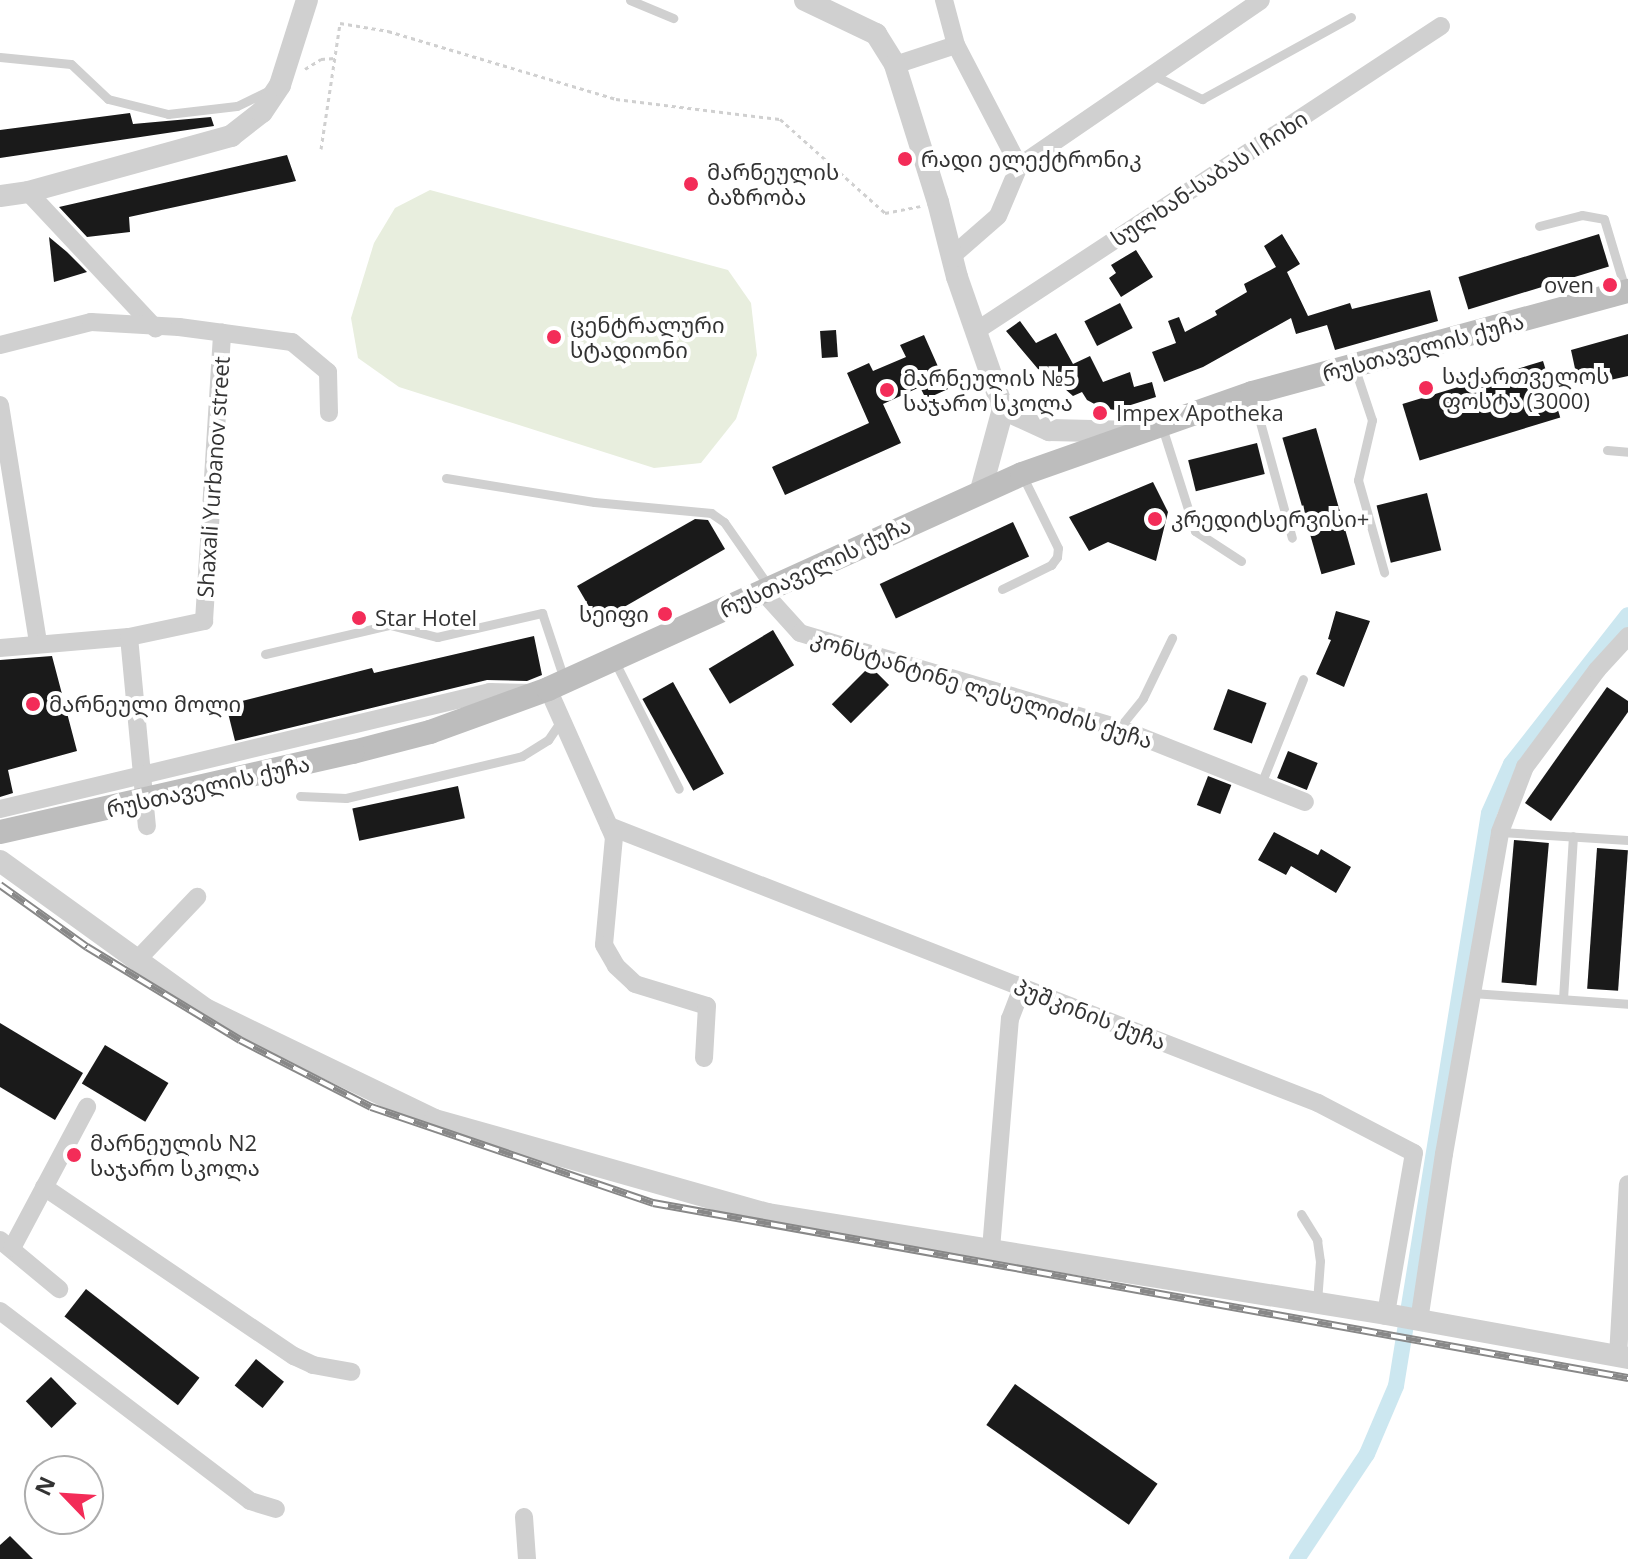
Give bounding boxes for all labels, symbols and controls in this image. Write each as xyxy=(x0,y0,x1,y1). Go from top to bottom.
street label: სულხან-საბას I ჩიხი xyxy=(1106,105,1312,251)
place label: რადი ელექტრონიკ xyxy=(921,146,1142,172)
marker: რადი ელექტრონიკ xyxy=(896,150,914,168)
place label: მარნეულის ბაზრობა xyxy=(707,158,839,210)
marker: მარნეულის ბაზრობა xyxy=(682,175,700,193)
place label: oven xyxy=(1544,272,1594,298)
marker: oven xyxy=(1601,276,1619,294)
street label: რუსთაველის ქუჩა xyxy=(1319,307,1527,387)
place label: ცენტრალური სტადიონი xyxy=(570,311,725,362)
marker: ცენტრალური სტადიონი xyxy=(545,328,563,346)
street label: Shaxali Yurbanov street xyxy=(191,355,235,599)
place label: საქართველოს ფოსტა (3000) xyxy=(1442,362,1609,414)
place label: მარნეულის №5 საჯარო სკოლა xyxy=(903,364,1076,416)
marker: საქართველოს ფოსტა (3000) xyxy=(1417,379,1435,397)
marker: მარნეულის №5 საჯარო სკოლა xyxy=(878,381,896,399)
place label: Impex Apotheka xyxy=(1116,400,1284,426)
marker: Impex Apotheka xyxy=(1091,404,1109,422)
place label: კრედიტსერვისი+ xyxy=(1171,506,1369,532)
marker: კრედიტსერვისი+ xyxy=(1146,510,1164,528)
street label: რუსთაველის ქუჩა xyxy=(715,511,915,623)
place label: სეიფი xyxy=(579,601,649,627)
place label: Star Hotel xyxy=(375,605,477,631)
marker: სეიფი xyxy=(656,605,674,623)
marker: Star Hotel xyxy=(350,609,368,627)
street label: კონსტანტინე ლესელიძის ქუჩა xyxy=(808,624,1156,754)
place label: მარნეული მოლი xyxy=(49,691,241,717)
marker: მარნეული მოლი xyxy=(24,695,42,713)
street label: რუსთაველის ქუჩა xyxy=(104,750,312,822)
street label: პუშკინის ქუჩა xyxy=(1010,973,1170,1055)
place label: მარნეულის N2 საჯარო სკოლა xyxy=(90,1129,260,1180)
marker: მარნეულის N2 საჯარო სკოლა xyxy=(65,1146,83,1164)
north arrow xyxy=(24,1455,104,1535)
text: N xyxy=(27,1471,61,1500)

